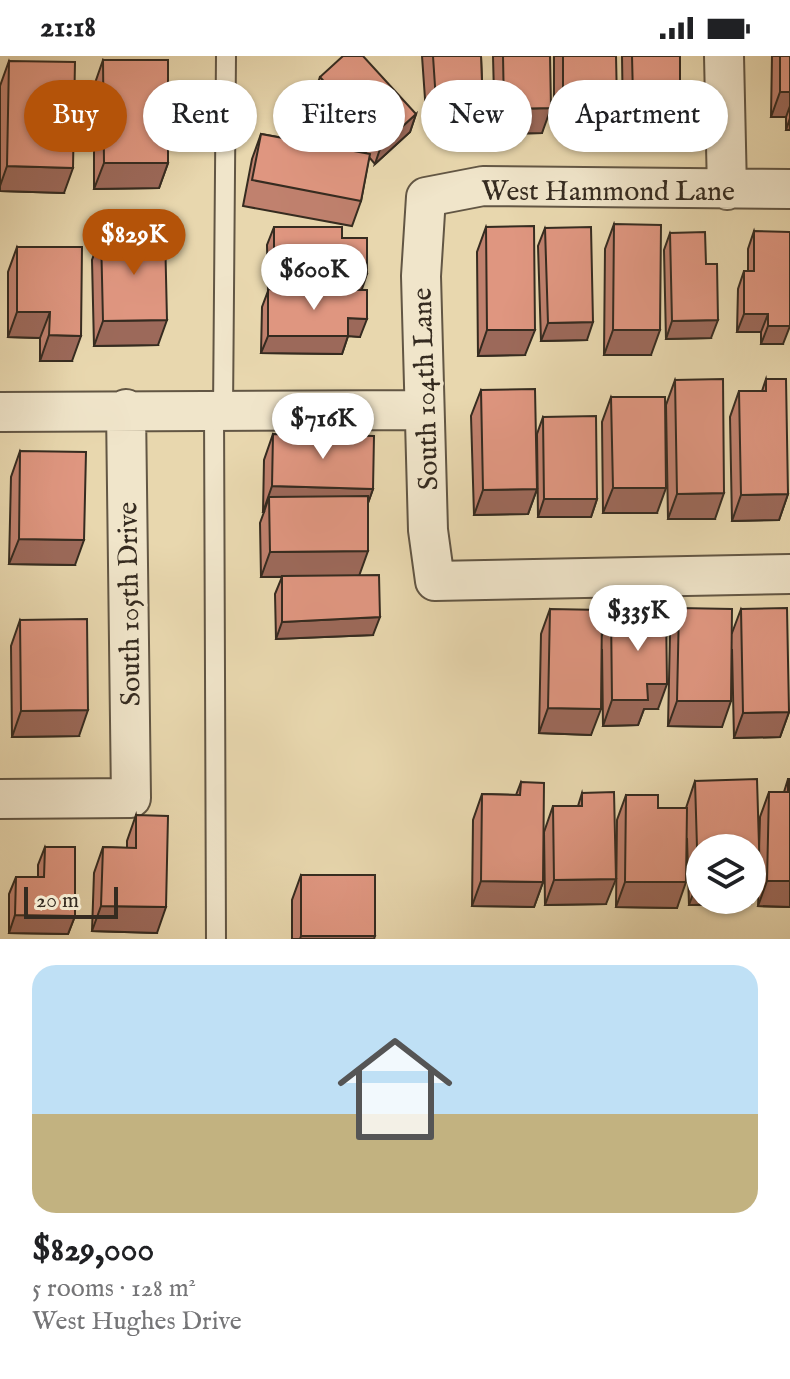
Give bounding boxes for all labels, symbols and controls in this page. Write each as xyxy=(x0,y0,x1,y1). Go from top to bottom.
text: 21:18 xyxy=(40,9,96,47)
chip: Buy xyxy=(24,80,127,152)
chip: Rent xyxy=(143,80,257,152)
chip: Filters xyxy=(273,80,405,152)
chip: New xyxy=(421,80,532,152)
chip: Apartment xyxy=(548,80,728,152)
street label: West Hammond Lane xyxy=(481,175,735,210)
pin: $829K xyxy=(78,209,190,277)
text: $829K xyxy=(101,218,167,251)
pin: $600K xyxy=(258,244,370,312)
text: $600K xyxy=(279,253,349,286)
street label: South 104th Lane xyxy=(405,287,448,491)
pin: $716K xyxy=(267,393,379,461)
text: $716K xyxy=(290,402,356,435)
street label: South 105th Drive xyxy=(111,501,150,707)
pin: $335K xyxy=(582,585,694,653)
text: $335K xyxy=(607,594,669,627)
map controls xyxy=(686,834,766,914)
button: layers xyxy=(686,834,766,914)
scale bar xyxy=(24,883,118,919)
text: 20 m xyxy=(36,887,79,915)
icon: home xyxy=(323,1017,467,1161)
text: $829,000 xyxy=(32,1229,154,1272)
text: 5 rooms · 128 m² xyxy=(32,1272,196,1305)
text: West Hughes Drive xyxy=(32,1305,242,1338)

